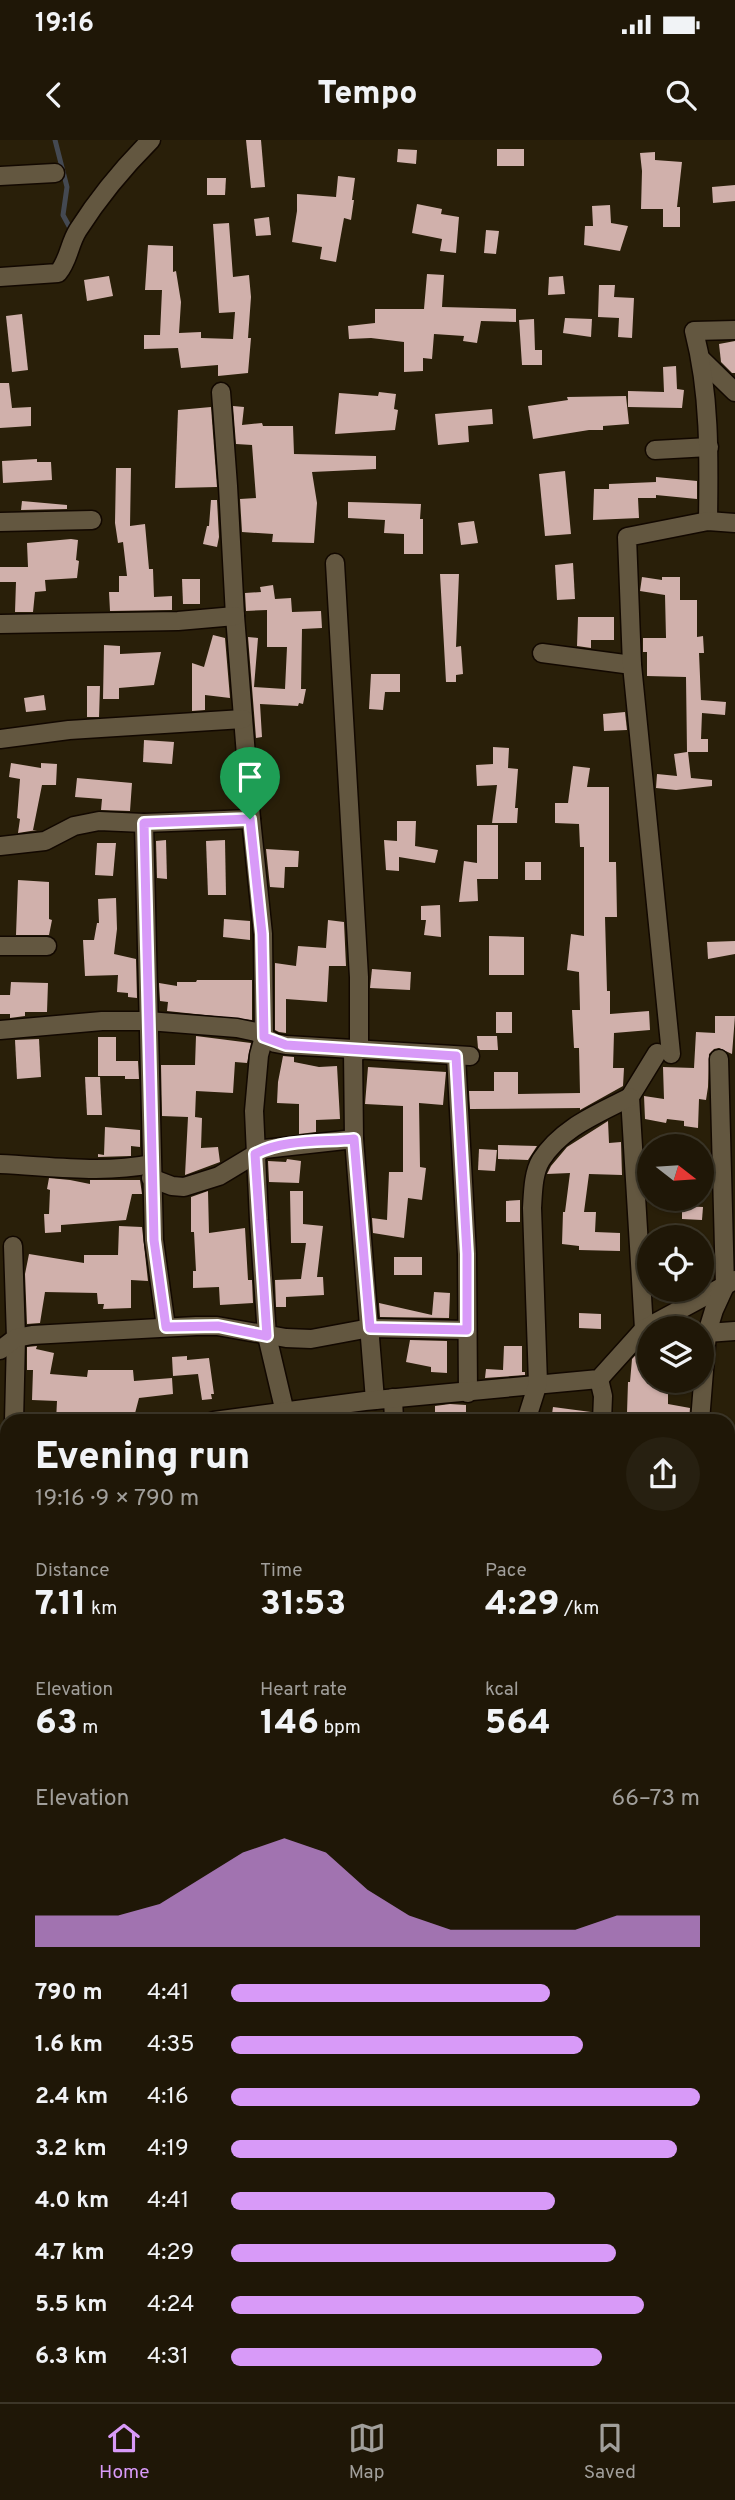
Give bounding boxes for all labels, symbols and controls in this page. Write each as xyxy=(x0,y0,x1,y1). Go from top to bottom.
text: 19:16 xyxy=(35,8,94,41)
text: Tempo xyxy=(317,75,418,115)
icon: back xyxy=(35,76,73,114)
icon: search xyxy=(662,76,700,114)
pin xyxy=(220,747,280,819)
icon: arrive xyxy=(231,758,269,796)
north arrow xyxy=(637,1134,714,1211)
map controls xyxy=(637,1134,714,1393)
button: locate xyxy=(637,1225,714,1302)
button: layers xyxy=(637,1316,714,1393)
text: Evening run xyxy=(35,1434,250,1483)
button: share xyxy=(626,1437,700,1511)
text: 19:16 · 9 × 790 m xyxy=(35,1485,199,1514)
text: Distance xyxy=(35,1559,110,1583)
text: Time xyxy=(260,1559,303,1583)
text: Pace xyxy=(485,1559,527,1583)
text: 7.11 xyxy=(35,1583,87,1627)
text: 31:53 xyxy=(260,1583,346,1627)
text: 4:29 xyxy=(485,1583,560,1627)
text: km xyxy=(87,1597,117,1621)
text: /km xyxy=(560,1597,599,1621)
text: Elevation xyxy=(35,1678,113,1702)
text: Heart rate xyxy=(260,1678,347,1702)
text: kcal xyxy=(485,1678,519,1702)
text: 63 xyxy=(35,1702,78,1746)
text: 146 xyxy=(260,1702,319,1746)
text: 564 xyxy=(485,1702,551,1746)
text: m xyxy=(78,1716,98,1740)
text: bpm xyxy=(319,1716,361,1740)
text: Elevation xyxy=(35,1785,130,1814)
text: 66–73 m xyxy=(612,1785,700,1814)
text: 790 m xyxy=(35,1979,103,2008)
text: 4:41 xyxy=(147,1979,189,2008)
text: 1.6 km xyxy=(35,2031,103,2060)
text: 4:35 xyxy=(147,2031,195,2060)
text: 2.4 km xyxy=(35,2083,108,2112)
text: 4:16 xyxy=(147,2083,189,2112)
text: 3.2 km xyxy=(35,2135,107,2164)
text: 4:19 xyxy=(147,2135,189,2164)
text: 4.0 km xyxy=(35,2187,109,2216)
text: 4:41 xyxy=(147,2187,189,2216)
text: 4.7 km xyxy=(35,2239,105,2268)
text: 4:29 xyxy=(147,2239,194,2268)
text: 5.5 km xyxy=(35,2291,108,2320)
text: 4:24 xyxy=(147,2291,195,2320)
text: 6.3 km xyxy=(35,2343,107,2372)
text: 4:31 xyxy=(147,2343,189,2372)
tab: Home xyxy=(99,2419,150,2485)
tab: Map xyxy=(348,2419,386,2485)
tab: Saved xyxy=(584,2419,636,2485)

